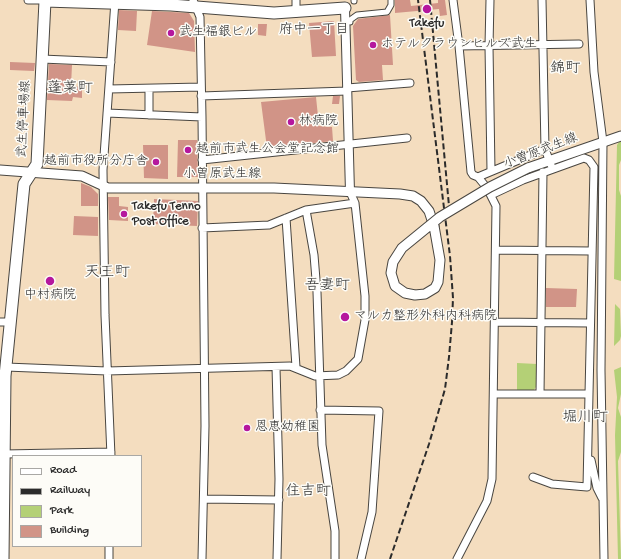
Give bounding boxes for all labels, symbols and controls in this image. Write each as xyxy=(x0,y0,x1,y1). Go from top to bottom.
marker: Takefu xyxy=(421,3,433,15)
place label: Takefu xyxy=(410,16,444,32)
district label: 府中一丁目 xyxy=(279,23,349,39)
place label: 武生福銀ビル xyxy=(179,25,257,41)
marker: 武生福銀ビル xyxy=(166,28,176,38)
place label: ホテルクラウンヒルズ武生 xyxy=(381,37,537,53)
marker: ホテルクラウンヒルズ武生 xyxy=(368,40,378,50)
district label: 錦町 xyxy=(550,61,580,79)
street label: 武生停車場線 xyxy=(15,80,35,158)
district label: 蓬莱町 xyxy=(48,81,92,99)
place label: 林病院 xyxy=(299,114,338,130)
marker: 林病院 xyxy=(286,117,296,127)
street label: 小曽原武生線 xyxy=(502,131,580,173)
place label: 越前市武生公会堂記念館 xyxy=(196,142,339,158)
marker: 越前市武生公会堂記念館 xyxy=(183,145,193,155)
place label: 越前市役所分庁舎 xyxy=(44,154,148,170)
marker: 越前市役所分庁舎 xyxy=(151,157,161,167)
street label: 小曽原武生線 xyxy=(183,167,261,183)
place label: Takefu Tenno Post Office xyxy=(132,199,201,230)
marker: Takefu Tenno Post Office xyxy=(119,209,129,219)
district label: 天王町 xyxy=(85,265,129,283)
marker: 中村病院 xyxy=(44,275,56,287)
district label: 吾妻町 xyxy=(305,278,349,296)
place label: 中村病院 xyxy=(24,288,76,304)
place label: マルカ整形外科内科病院 xyxy=(354,309,497,325)
marker: マルカ整形外科内科病院 xyxy=(339,311,351,323)
district label: 堀川町 xyxy=(563,410,607,428)
place label: 恩恵幼稚園 xyxy=(255,420,320,436)
marker: 恩恵幼稚園 xyxy=(242,423,252,433)
legend xyxy=(12,455,142,547)
text: Road xyxy=(50,464,76,478)
text: Railway xyxy=(50,484,90,498)
district label: 住吉町 xyxy=(286,484,330,502)
text: Park xyxy=(50,504,73,518)
text: Building xyxy=(50,524,89,538)

